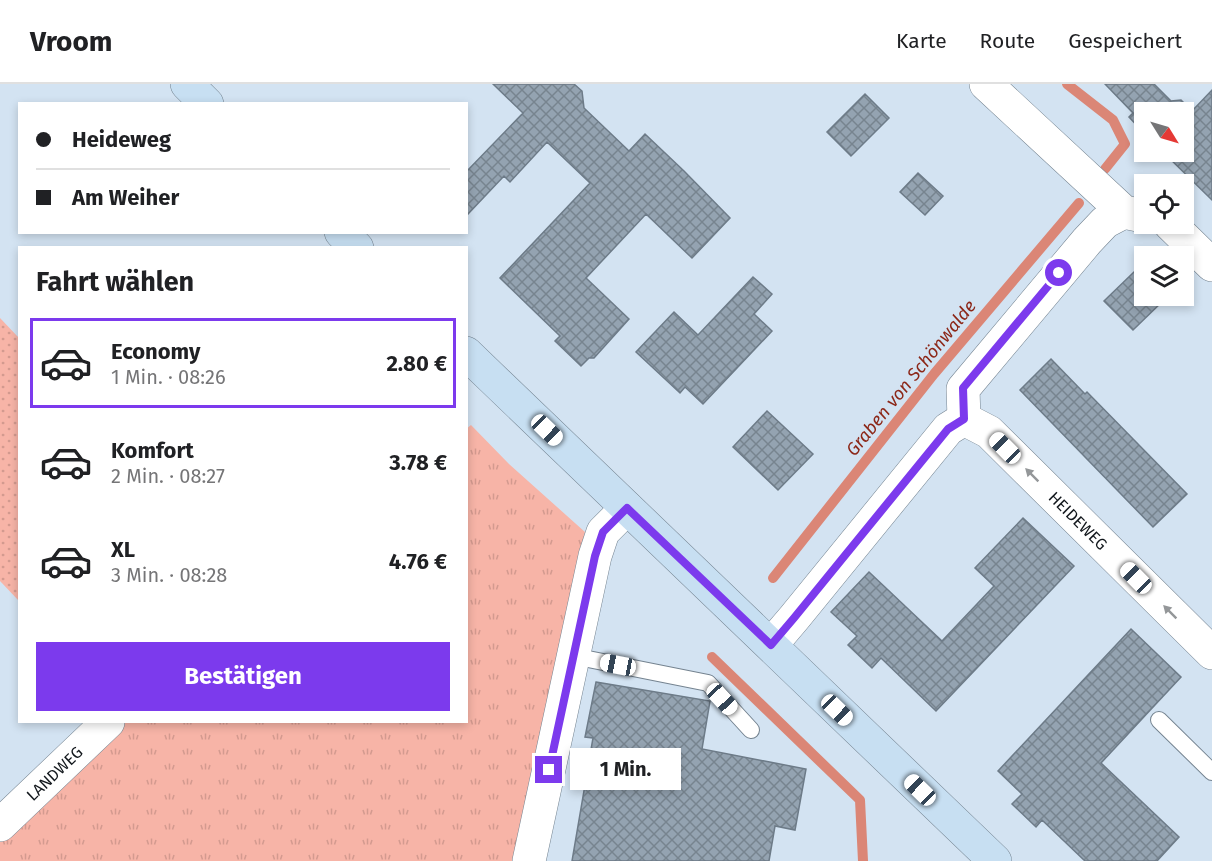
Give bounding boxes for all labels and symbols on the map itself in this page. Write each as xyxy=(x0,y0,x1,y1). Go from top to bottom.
north arrow xyxy=(1134,102,1194,162)
route start xyxy=(1045,259,1072,286)
water label: Graben von Schönwalde xyxy=(841,296,981,460)
car xyxy=(528,411,566,449)
car xyxy=(986,429,1024,467)
one-way arrow xyxy=(1026,468,1040,482)
street label: HEIDEWEG xyxy=(1045,488,1111,554)
car xyxy=(1117,559,1155,597)
one-way arrow xyxy=(1163,605,1178,619)
car xyxy=(599,653,637,677)
car xyxy=(703,680,741,718)
car xyxy=(818,691,856,729)
street label: LANDWEG xyxy=(23,743,87,805)
callout: 1 Min. xyxy=(570,749,681,791)
route end xyxy=(535,756,562,783)
car xyxy=(901,771,939,809)

